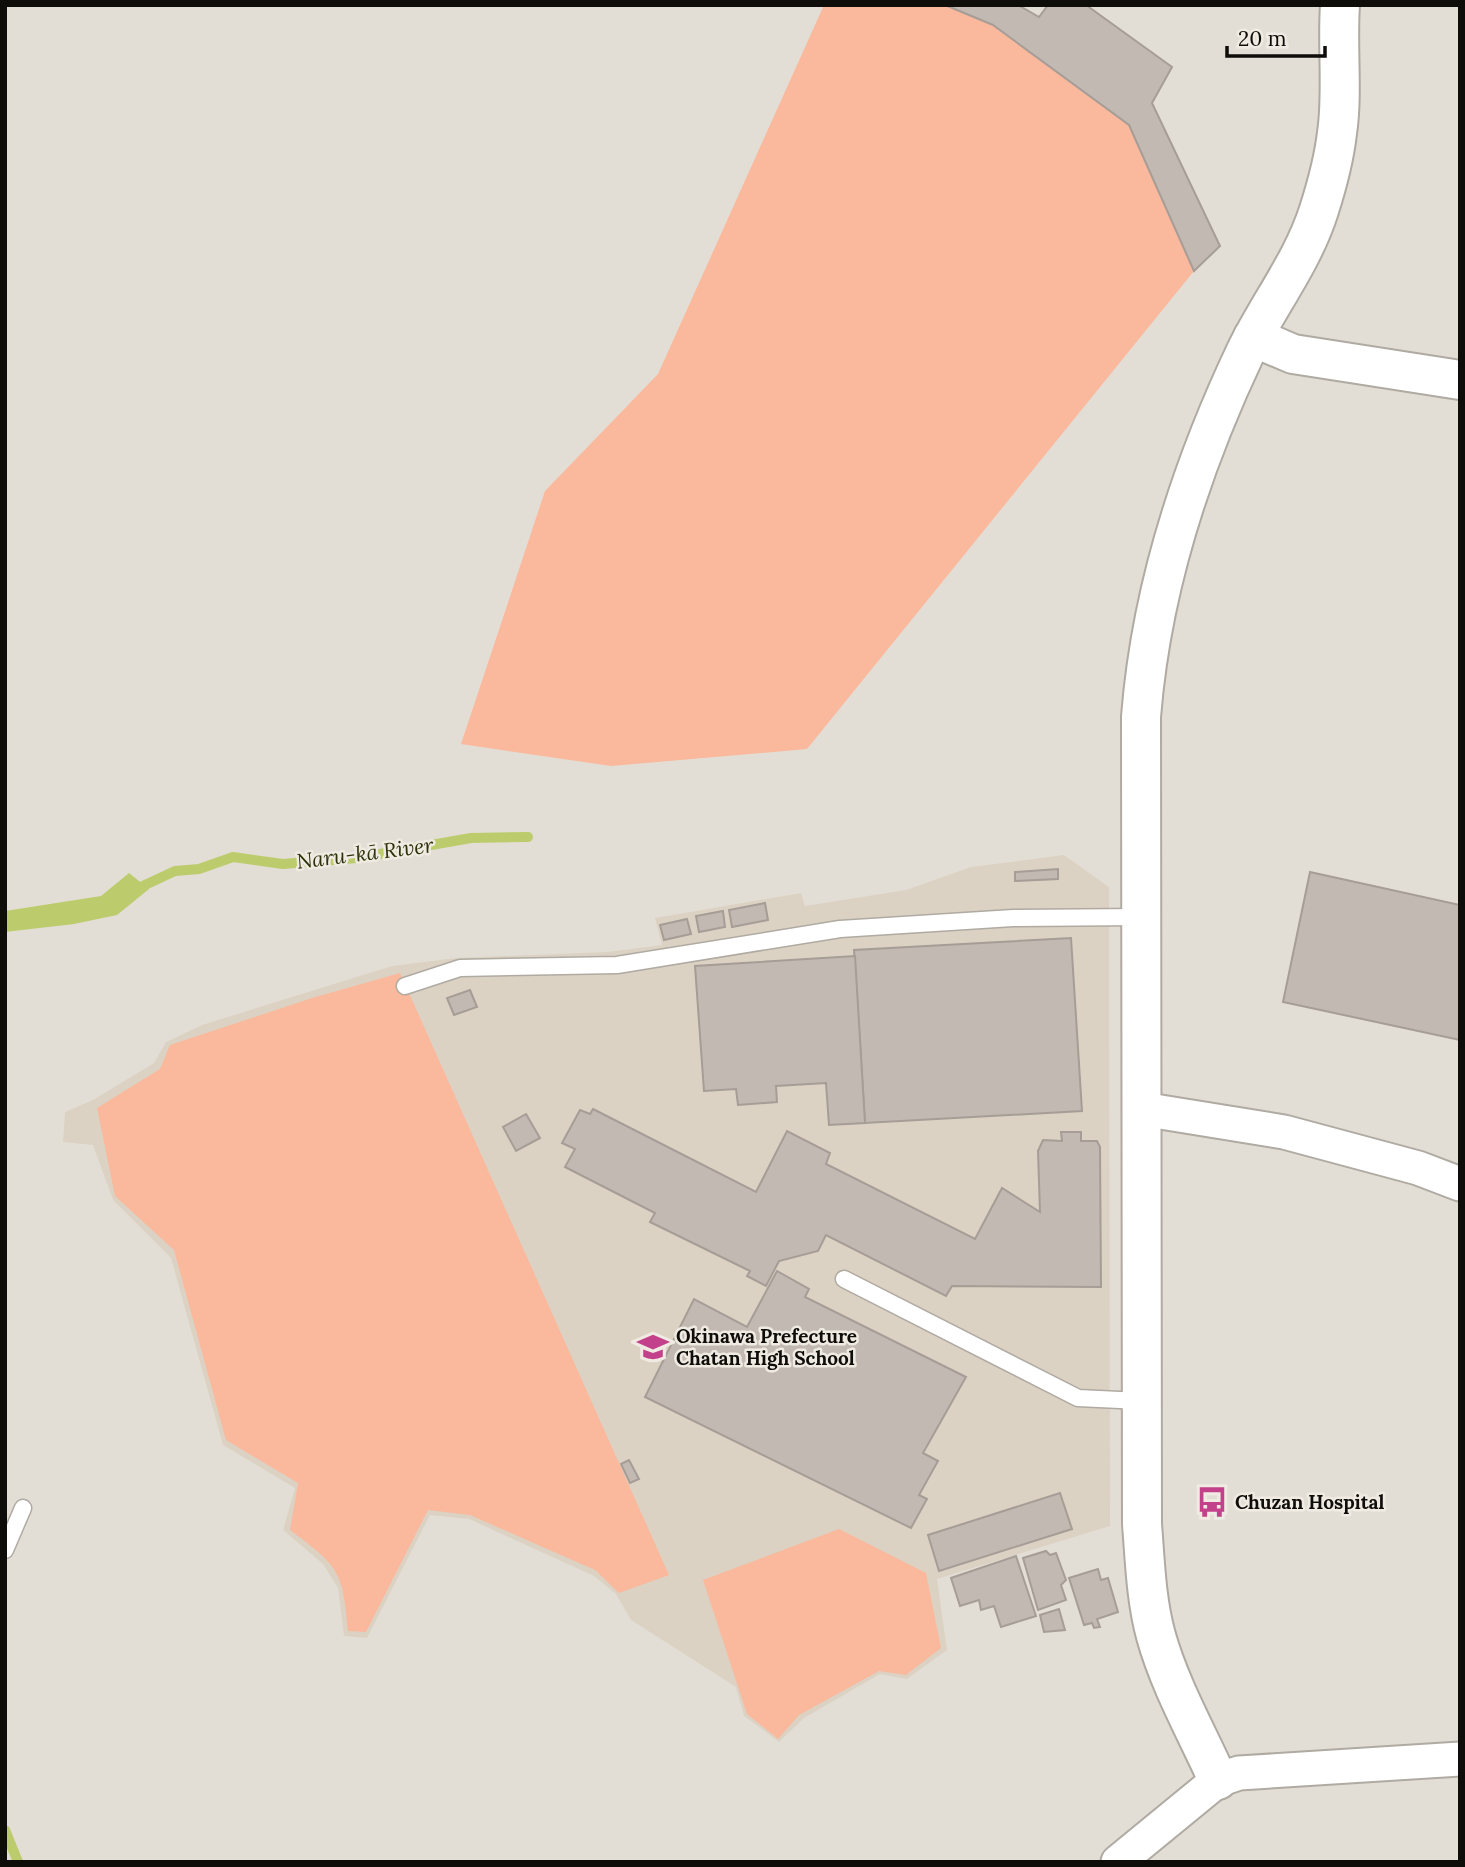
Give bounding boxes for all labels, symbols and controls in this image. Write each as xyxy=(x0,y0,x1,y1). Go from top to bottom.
scale bar xyxy=(1227,14,1325,58)
text: 20 m xyxy=(1238,25,1287,52)
water label: Naru-kā River xyxy=(295,831,435,875)
place label: Okinawa Prefecture Chatan High School xyxy=(676,1324,857,1370)
school or university icon: Okinawa Prefecture Chatan High School xyxy=(636,1330,670,1364)
bus stop icon: Chuzan Hospital xyxy=(1195,1485,1229,1519)
place label: Chuzan Hospital xyxy=(1235,1490,1385,1514)

